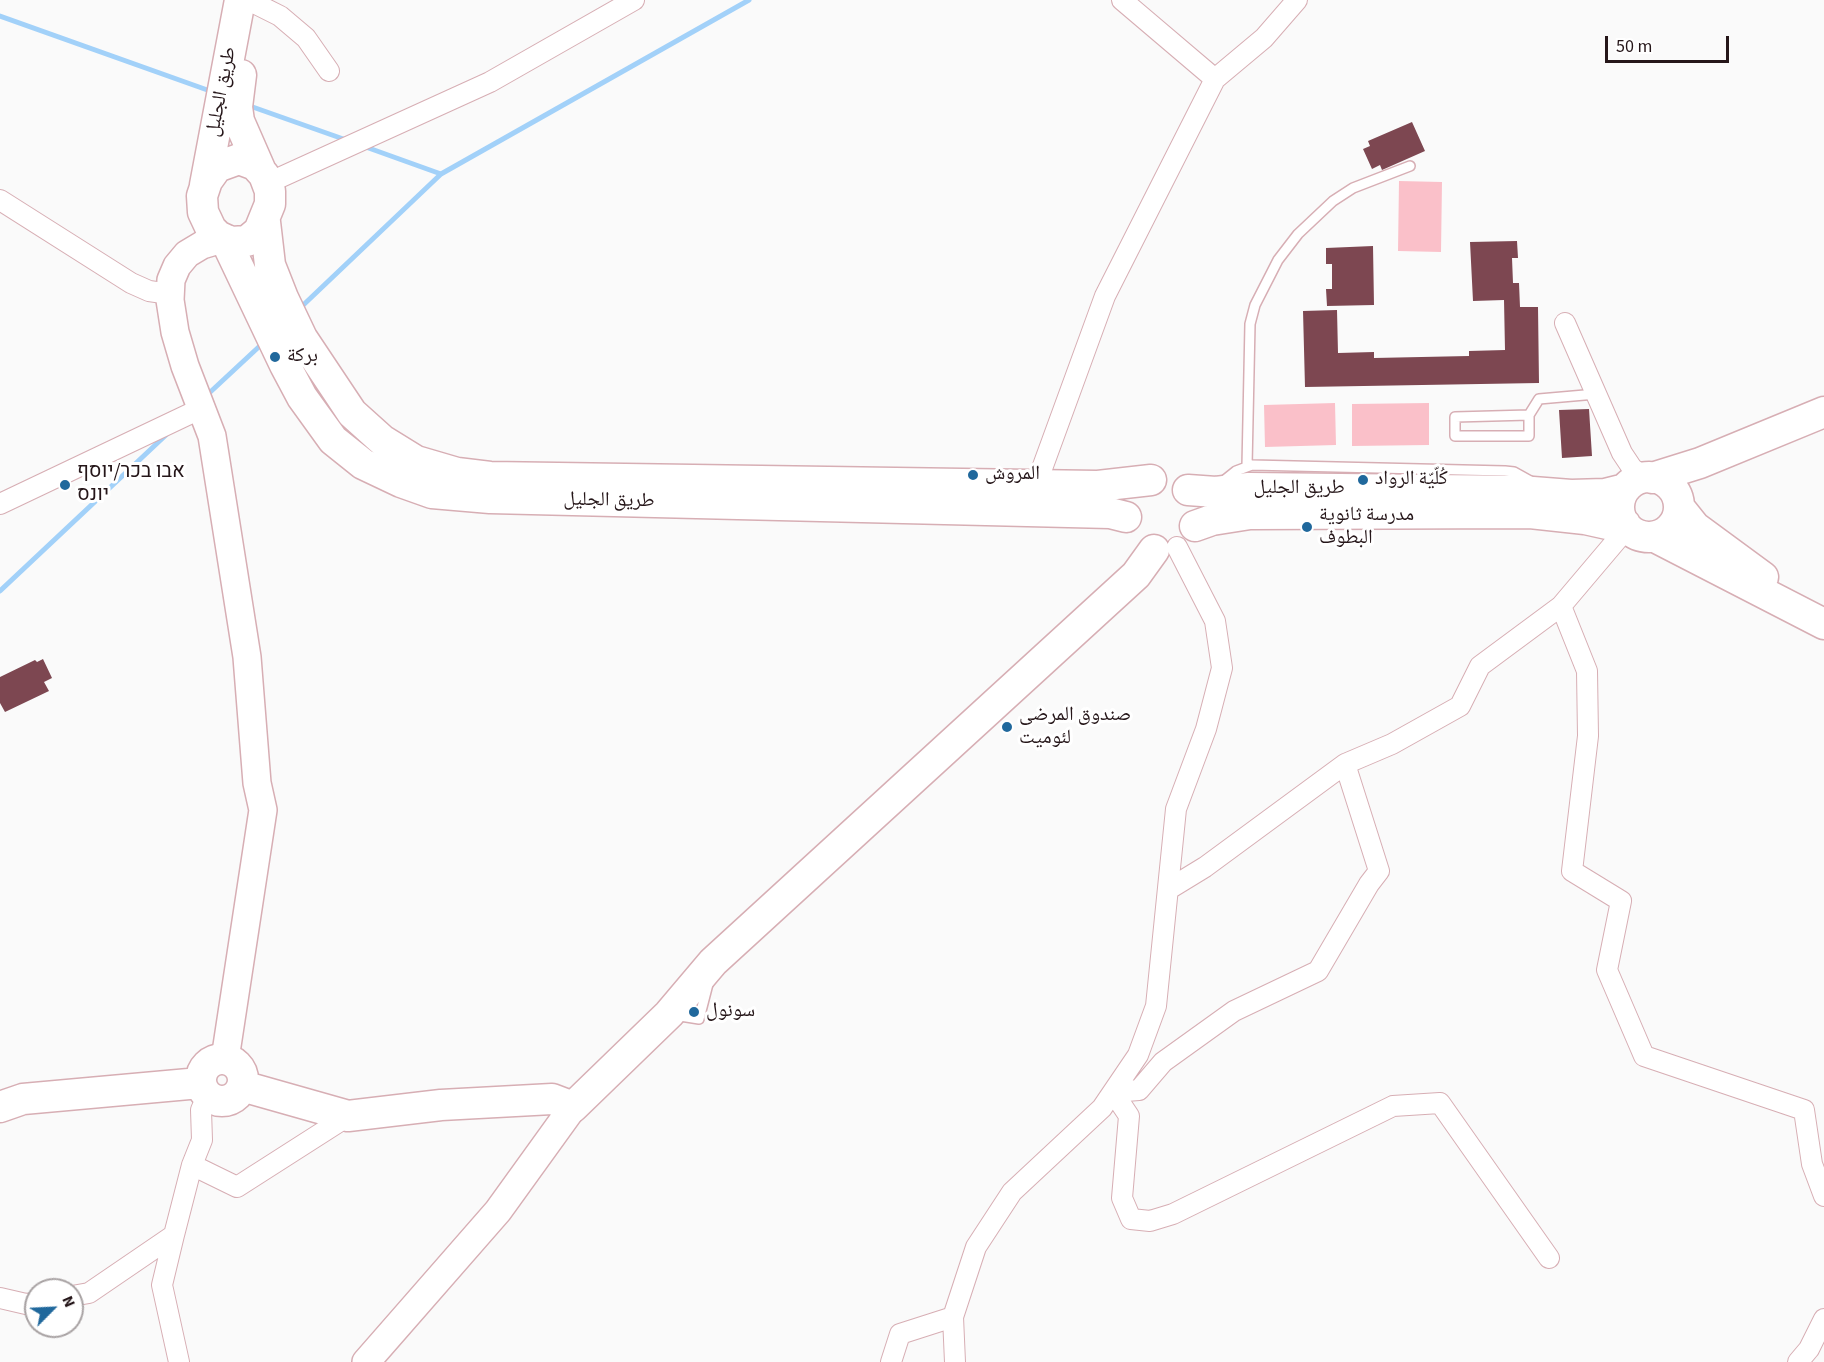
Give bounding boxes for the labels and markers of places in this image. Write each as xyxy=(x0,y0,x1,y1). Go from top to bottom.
place label: بركة xyxy=(287,345,318,369)
marker: بركة xyxy=(268,350,282,364)
place label: אבו בכר/יוסף יונס xyxy=(77,461,185,508)
place label: المروش xyxy=(985,463,1040,487)
marker: المروش xyxy=(966,468,980,482)
place label: كُلّيّة الرواد xyxy=(1375,468,1448,492)
marker: كُلّيّة الرواد xyxy=(1356,473,1370,487)
marker: אבו בכר/יוסף יונס xyxy=(58,478,72,492)
place label: مدرسة ثانوية البطوف xyxy=(1319,504,1414,551)
marker: مدرسة ثانوية البطوف xyxy=(1300,520,1314,534)
place label: صندوق المرضى لئوميت xyxy=(1019,704,1131,751)
marker: صندوق المرضى لئوميت xyxy=(1000,720,1014,734)
place label: سونول xyxy=(706,1000,755,1024)
marker: سونول xyxy=(687,1005,701,1019)

